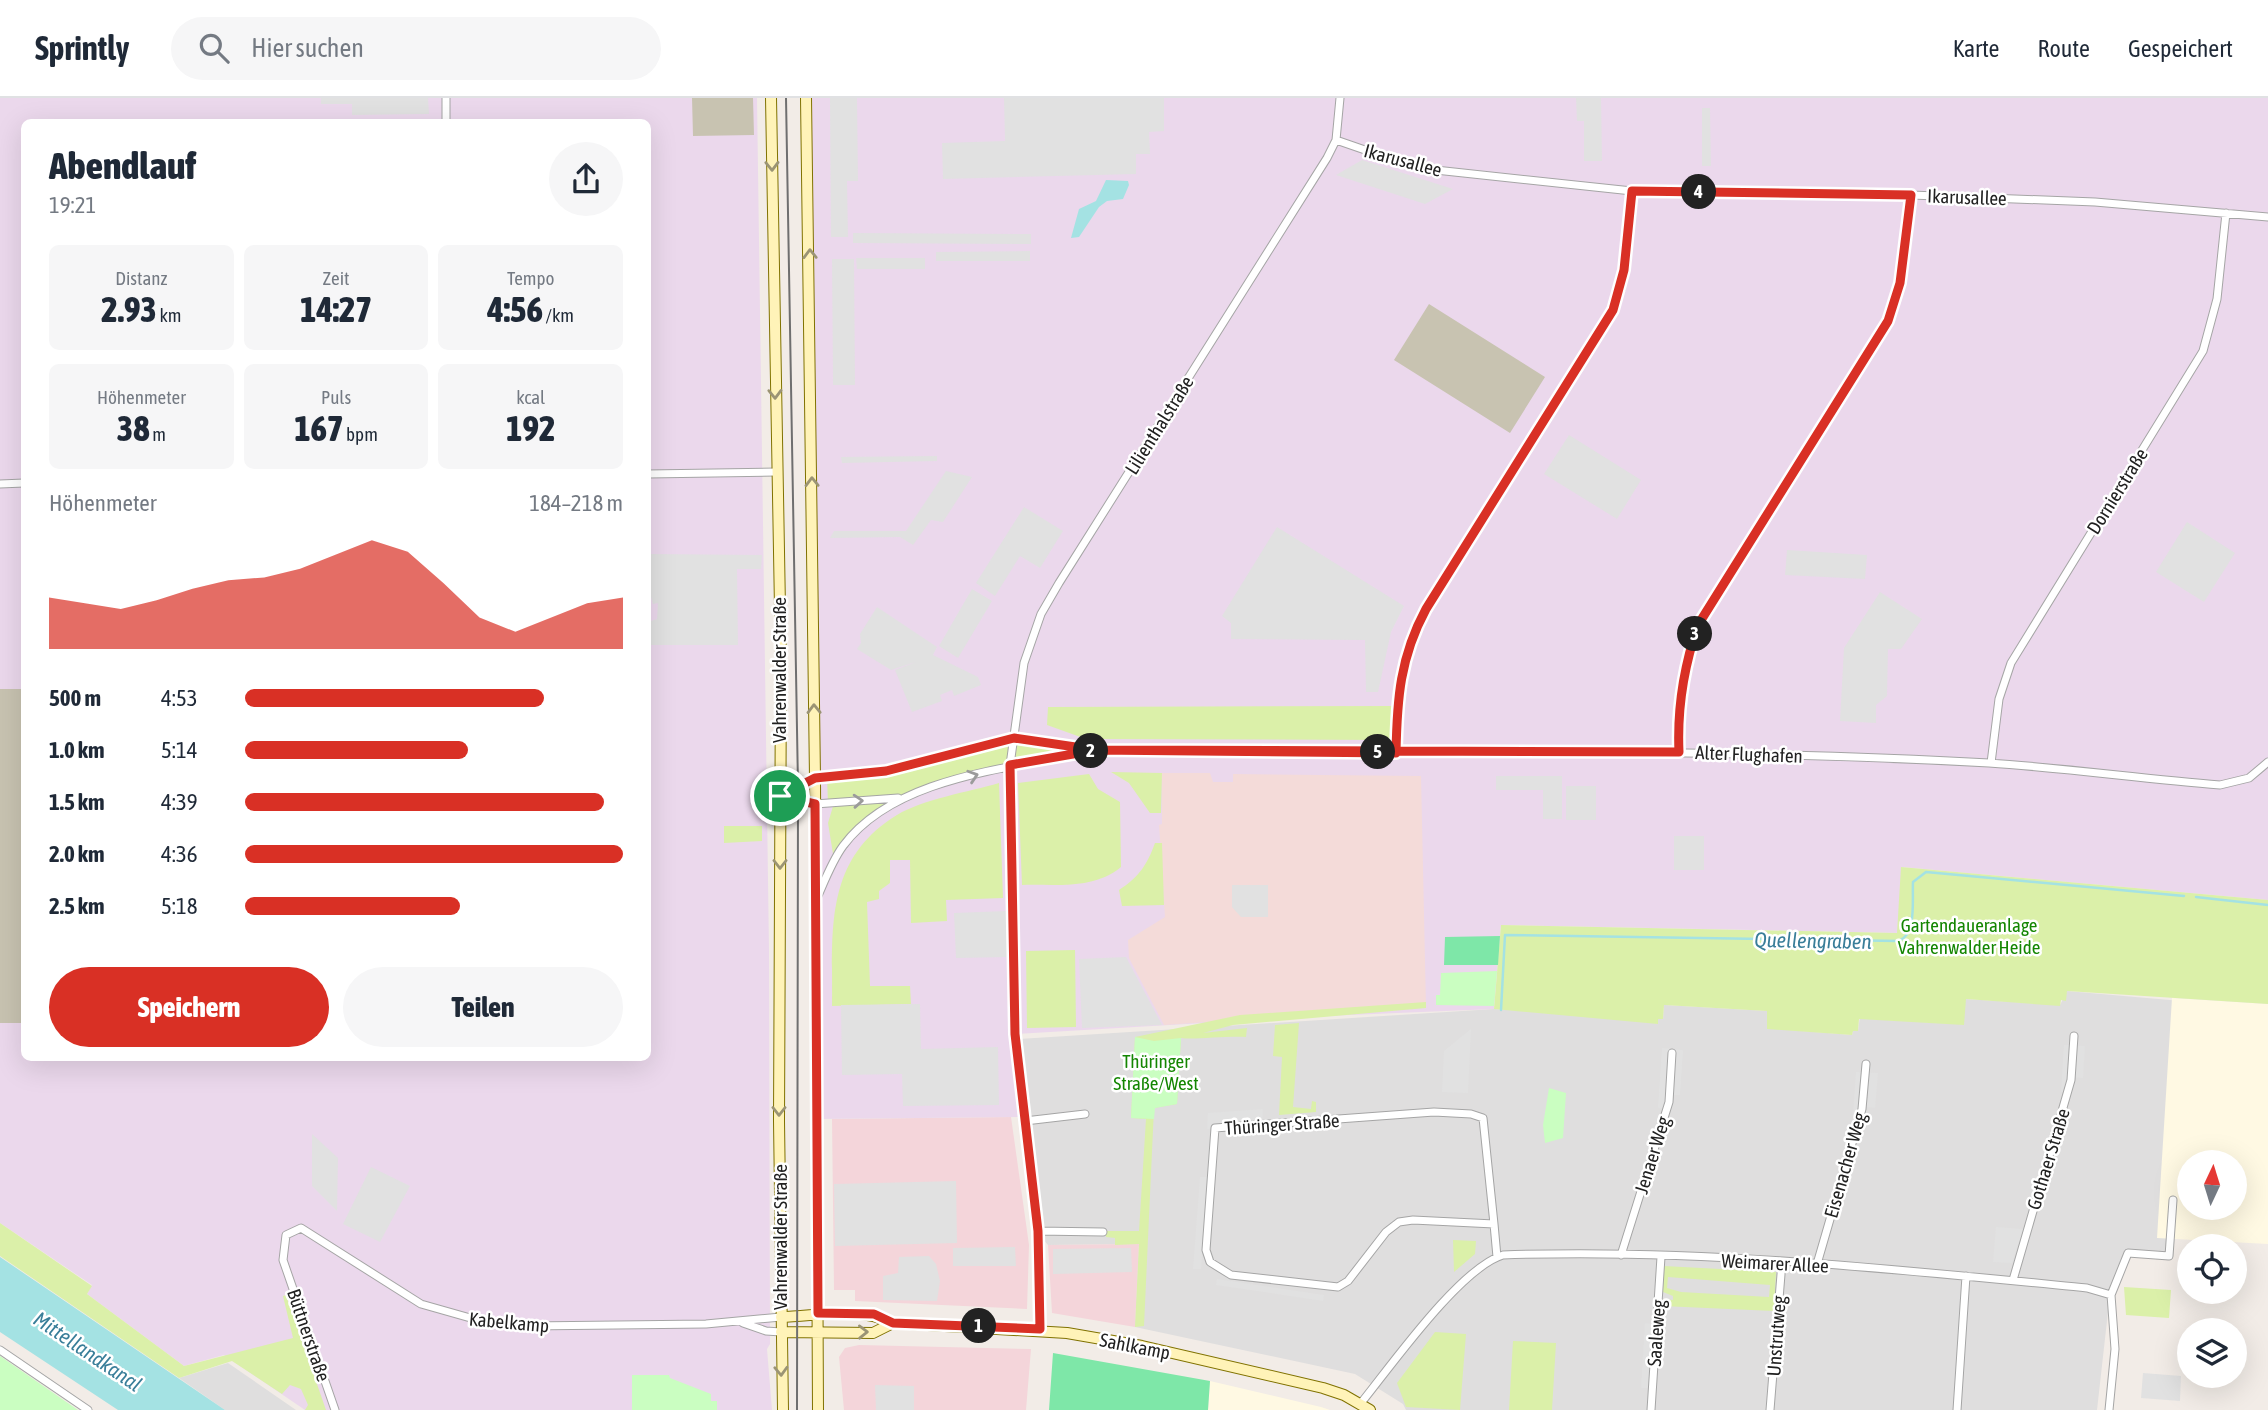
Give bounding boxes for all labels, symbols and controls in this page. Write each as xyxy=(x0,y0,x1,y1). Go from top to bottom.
search box xyxy=(171,17,661,80)
text: Sprintly xyxy=(35,29,129,67)
icon: search xyxy=(195,29,233,67)
text: Hier suchen xyxy=(251,33,364,63)
text: Karte xyxy=(1953,35,1999,62)
text: Route xyxy=(2037,35,2090,62)
text: Gespeichert xyxy=(2128,35,2233,62)
street label: Ikarusallee xyxy=(1362,139,1444,181)
button: share xyxy=(549,142,623,216)
text: Abendlauf xyxy=(49,144,196,187)
one-way arrow xyxy=(764,161,780,172)
pin: 4 xyxy=(1682,174,1716,210)
text: 4 xyxy=(1694,180,1703,202)
street label: Ikarusallee xyxy=(1927,185,2007,209)
text: 19:21 xyxy=(49,192,96,218)
one-way arrow xyxy=(802,249,817,260)
text: Distanz xyxy=(115,267,167,289)
text: Zeit xyxy=(322,267,350,289)
text: Tempo xyxy=(507,267,554,289)
text: 2.93 xyxy=(101,289,157,329)
text: 14:27 xyxy=(300,289,372,329)
text: 4:56 xyxy=(487,289,543,329)
text: km xyxy=(157,304,181,326)
text: /km xyxy=(543,304,574,326)
street label: Lilienthalstraße xyxy=(1120,372,1198,478)
text: Höhenmeter xyxy=(97,386,186,408)
text: Puls xyxy=(321,386,351,408)
text: kcal xyxy=(516,386,545,408)
one-way arrow xyxy=(767,389,783,399)
text: 38 xyxy=(117,408,150,448)
text: 167 xyxy=(294,408,344,448)
text: 192 xyxy=(506,408,555,448)
text: m xyxy=(150,423,166,445)
text: bpm xyxy=(344,423,378,445)
street label: Dornierstraße xyxy=(2082,444,2152,538)
one-way arrow xyxy=(804,476,819,487)
text: Höhenmeter xyxy=(49,490,157,516)
text: 184–218 m xyxy=(529,490,623,516)
street label: Vahrenwalder Straße xyxy=(768,597,790,743)
pin: 3 xyxy=(1678,616,1712,652)
text: 3 xyxy=(1690,622,1699,644)
text: 500 m xyxy=(49,685,101,711)
text: 4:53 xyxy=(161,685,198,711)
one-way arrow xyxy=(806,704,822,714)
pin: 2 xyxy=(1074,734,1108,768)
pin: 5 xyxy=(1360,734,1396,770)
text: 1.0 km xyxy=(49,737,105,763)
text: 5:14 xyxy=(161,737,198,763)
text: 2 xyxy=(1086,739,1095,761)
text: 5 xyxy=(1373,740,1382,762)
street label: Alter Flughafen xyxy=(1695,741,1803,767)
pin xyxy=(750,766,810,826)
one-way arrow xyxy=(966,770,979,784)
icon: arrive xyxy=(761,777,799,815)
text: 1.5 km xyxy=(49,789,105,815)
text: 4:39 xyxy=(161,789,198,815)
one-way arrow xyxy=(853,794,864,809)
text: 2.0 km xyxy=(49,841,105,867)
text: 4:36 xyxy=(161,841,198,867)
one-way arrow xyxy=(772,859,787,870)
text: 2.5 km xyxy=(49,893,105,919)
text: 5:18 xyxy=(161,893,198,919)
park label: Gartendaueranlage Vahrenwalder Heide xyxy=(1898,914,2040,958)
water label: Quellengraben xyxy=(1754,927,1872,953)
button: Speichern xyxy=(49,967,329,1047)
button: Teilen xyxy=(343,967,623,1047)
park label: Thüringer Straße/West xyxy=(1113,1050,1199,1094)
street label: Gothaer Straße xyxy=(2022,1106,2074,1212)
one-way arrow xyxy=(771,1107,787,1117)
street label: Thüringer Straße xyxy=(1224,1109,1340,1139)
street label: Eisenacher Weg xyxy=(1819,1109,1871,1220)
street label: Jenaer Weg xyxy=(1630,1113,1674,1196)
north arrow xyxy=(2177,1150,2247,1220)
map controls xyxy=(2177,1150,2247,1388)
street label: Vahrenwalder Straße xyxy=(769,1164,791,1310)
button: locate xyxy=(2177,1234,2247,1304)
street label: Weimarer Allee xyxy=(1721,1249,1829,1277)
street label: Büttnerstraße xyxy=(283,1286,335,1384)
street label: Unstrutweg xyxy=(1762,1294,1790,1377)
street label: Saaleweg xyxy=(1643,1298,1669,1367)
water label: Mittellandkanal xyxy=(29,1306,147,1396)
street label: Kabelkamp xyxy=(468,1308,550,1336)
pin: 1 xyxy=(962,1308,996,1344)
text: 1 xyxy=(974,1314,983,1336)
button: layers xyxy=(2177,1318,2247,1388)
one-way arrow xyxy=(858,1324,868,1340)
street label: Sahlkamp xyxy=(1098,1328,1172,1364)
one-way arrow xyxy=(774,1366,789,1377)

